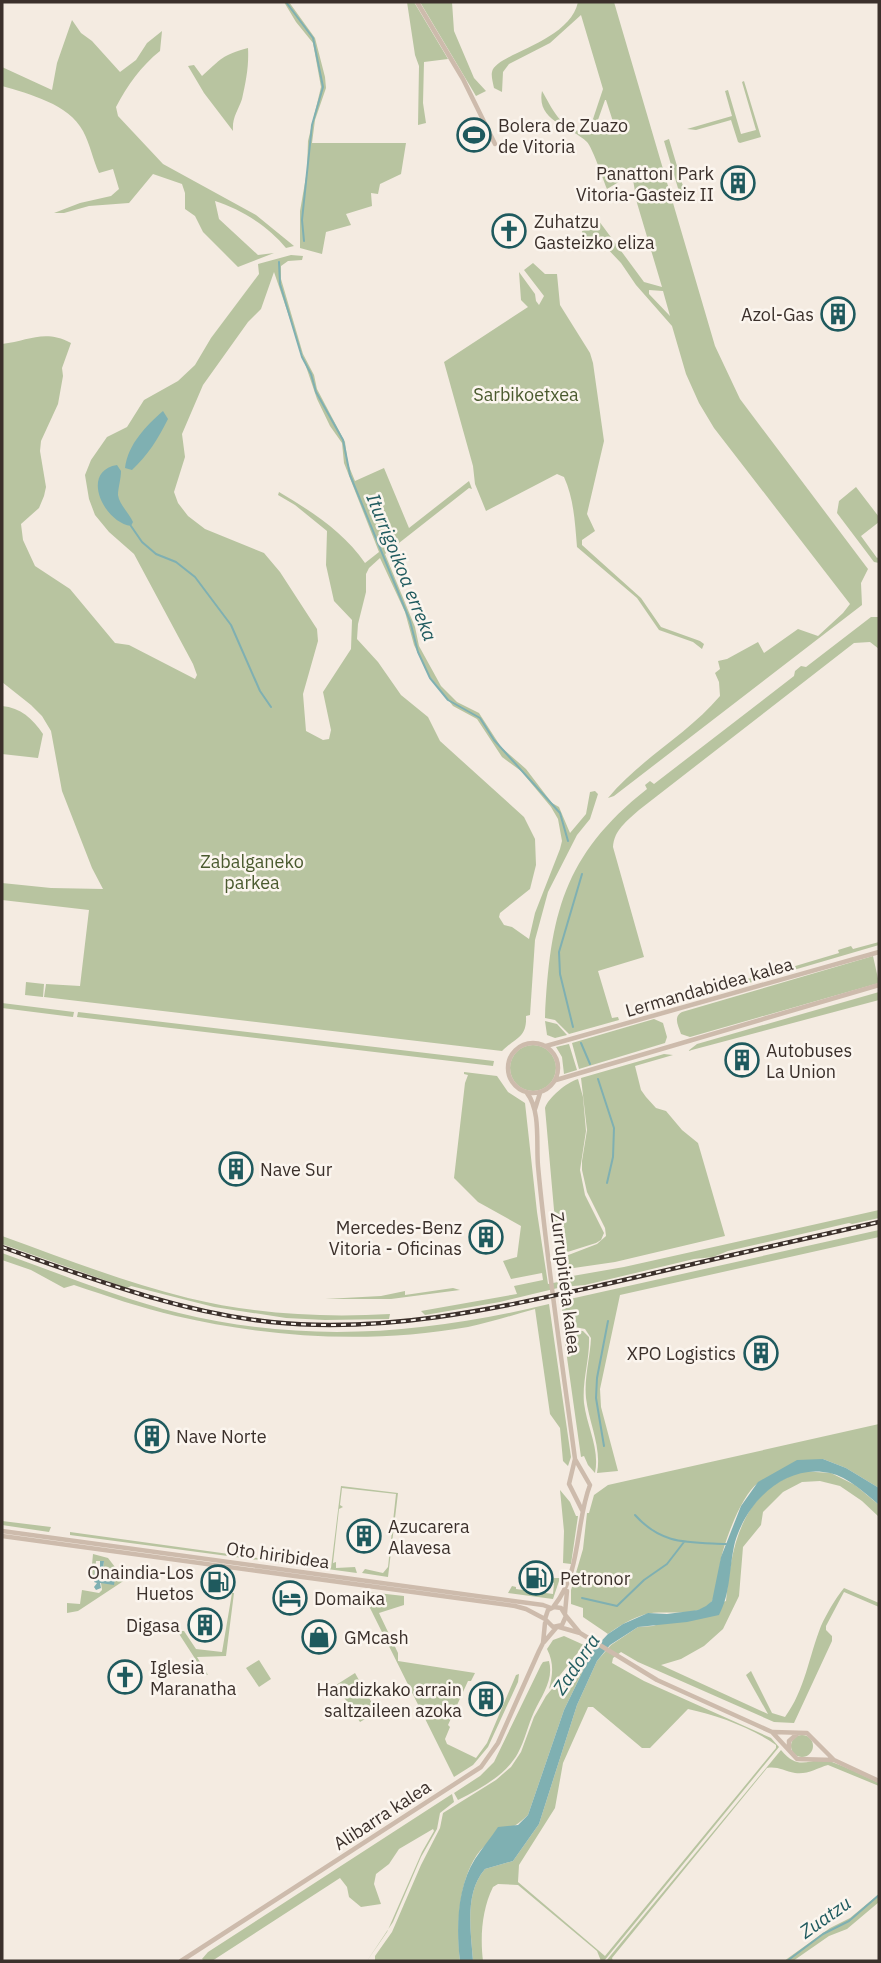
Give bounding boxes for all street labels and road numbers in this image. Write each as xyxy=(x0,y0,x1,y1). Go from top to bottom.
street label: Lermandabidea kalea xyxy=(622,952,796,1022)
street label: Zurrupitieta kalea xyxy=(546,1211,586,1356)
street label: Oto hiribidea xyxy=(225,1536,331,1574)
street label: Alibarra kalea xyxy=(329,1775,435,1855)

